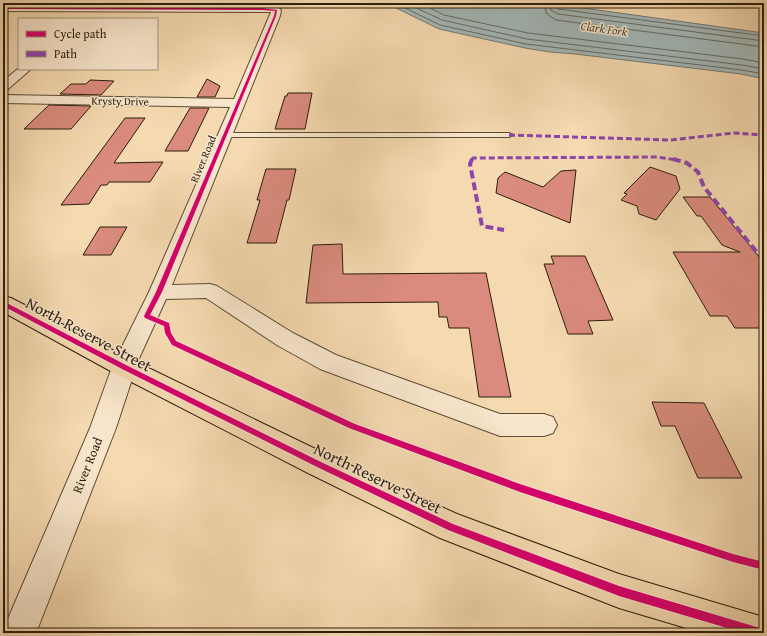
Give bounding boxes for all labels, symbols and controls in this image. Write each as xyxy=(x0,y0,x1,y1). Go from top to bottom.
water label: Clark Fork xyxy=(580,17,629,40)
legend xyxy=(18,18,158,70)
text: Cycle path xyxy=(54,25,107,42)
text: Path xyxy=(54,45,77,62)
street label: Krysty Drive xyxy=(91,93,149,109)
street label: River Road xyxy=(186,133,220,185)
street label: North Reserve Street xyxy=(22,291,157,378)
street label: River Road xyxy=(68,434,107,496)
street label: North Reserve Street xyxy=(310,437,446,520)

